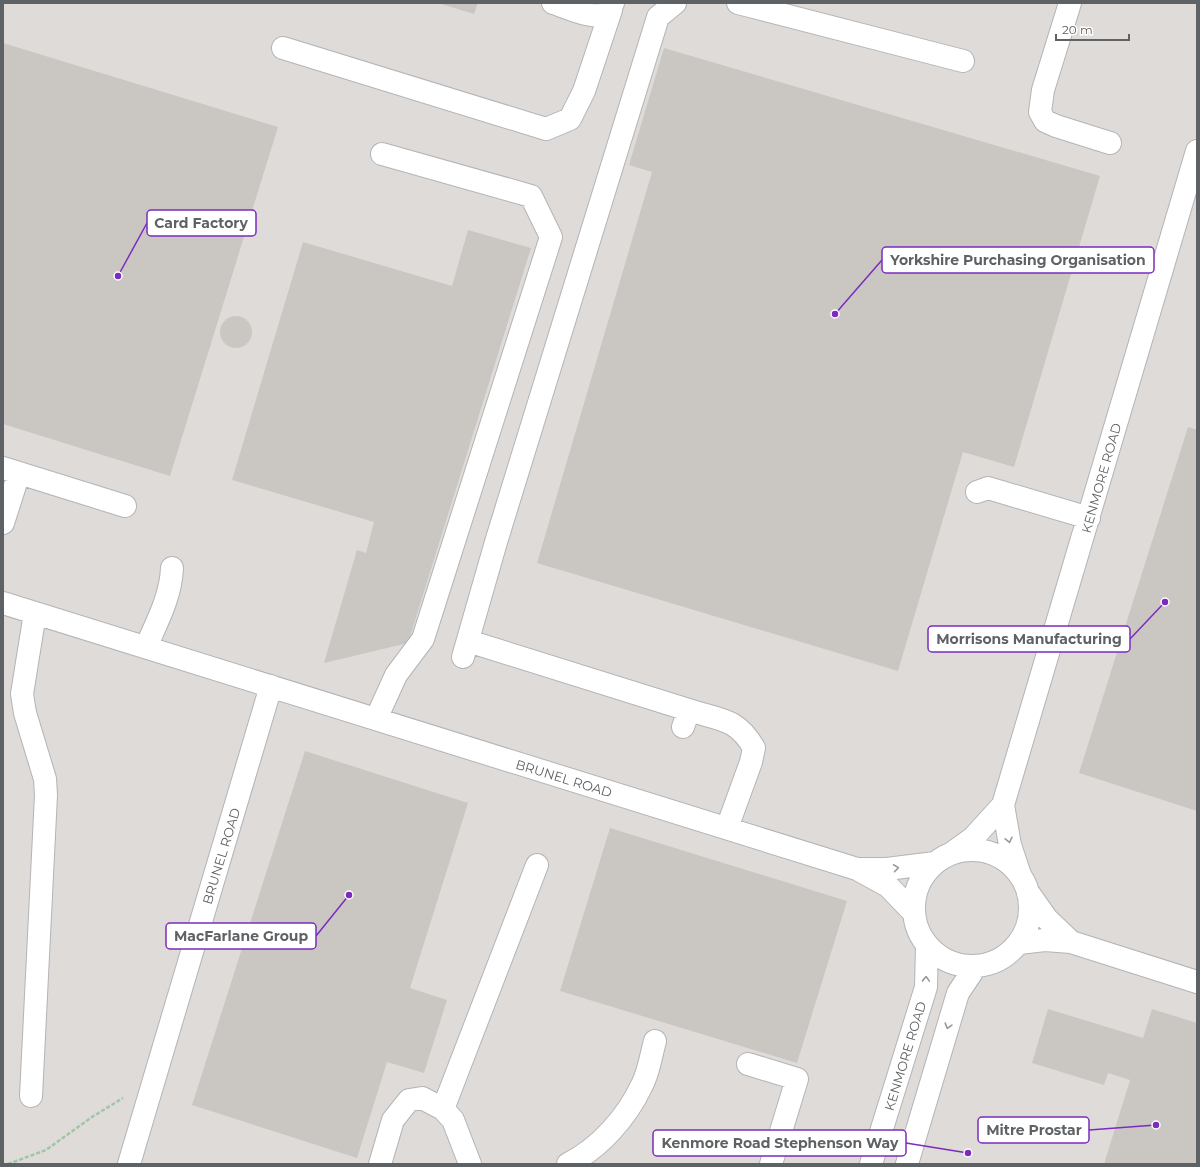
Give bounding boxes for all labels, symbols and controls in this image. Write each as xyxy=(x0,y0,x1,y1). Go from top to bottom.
scale bar xyxy=(1056,16,1129,42)
text: 20 m xyxy=(1062,22,1093,37)
callout: Card Factory xyxy=(147,210,256,236)
text: Card Factory xyxy=(154,214,248,232)
callout: Yorkshire Purchasing Organisation xyxy=(882,247,1154,273)
text: Yorkshire Purchasing Organisation xyxy=(889,251,1146,269)
street label: KENMORE ROAD xyxy=(1078,421,1124,535)
callout: Morrisons Manufacturing xyxy=(928,626,1130,652)
text: Morrisons Manufacturing xyxy=(936,630,1122,648)
street label: BRUNEL ROAD xyxy=(514,756,614,800)
street label: BRUNEL ROAD xyxy=(199,806,243,906)
one-way arrow xyxy=(1005,837,1013,843)
one-way arrow xyxy=(893,864,899,873)
callout: MacFarlane Group xyxy=(166,923,316,949)
text: MacFarlane Group xyxy=(174,927,308,945)
one-way arrow xyxy=(922,976,930,982)
street label: KENMORE ROAD xyxy=(881,999,929,1113)
one-way arrow xyxy=(944,1022,953,1029)
callout: Mitre Prostar xyxy=(978,1117,1089,1143)
text: Mitre Prostar xyxy=(986,1121,1082,1139)
callout: Kenmore Road Stephenson Way xyxy=(653,1130,906,1156)
text: Kenmore Road Stephenson Way xyxy=(661,1134,899,1152)

